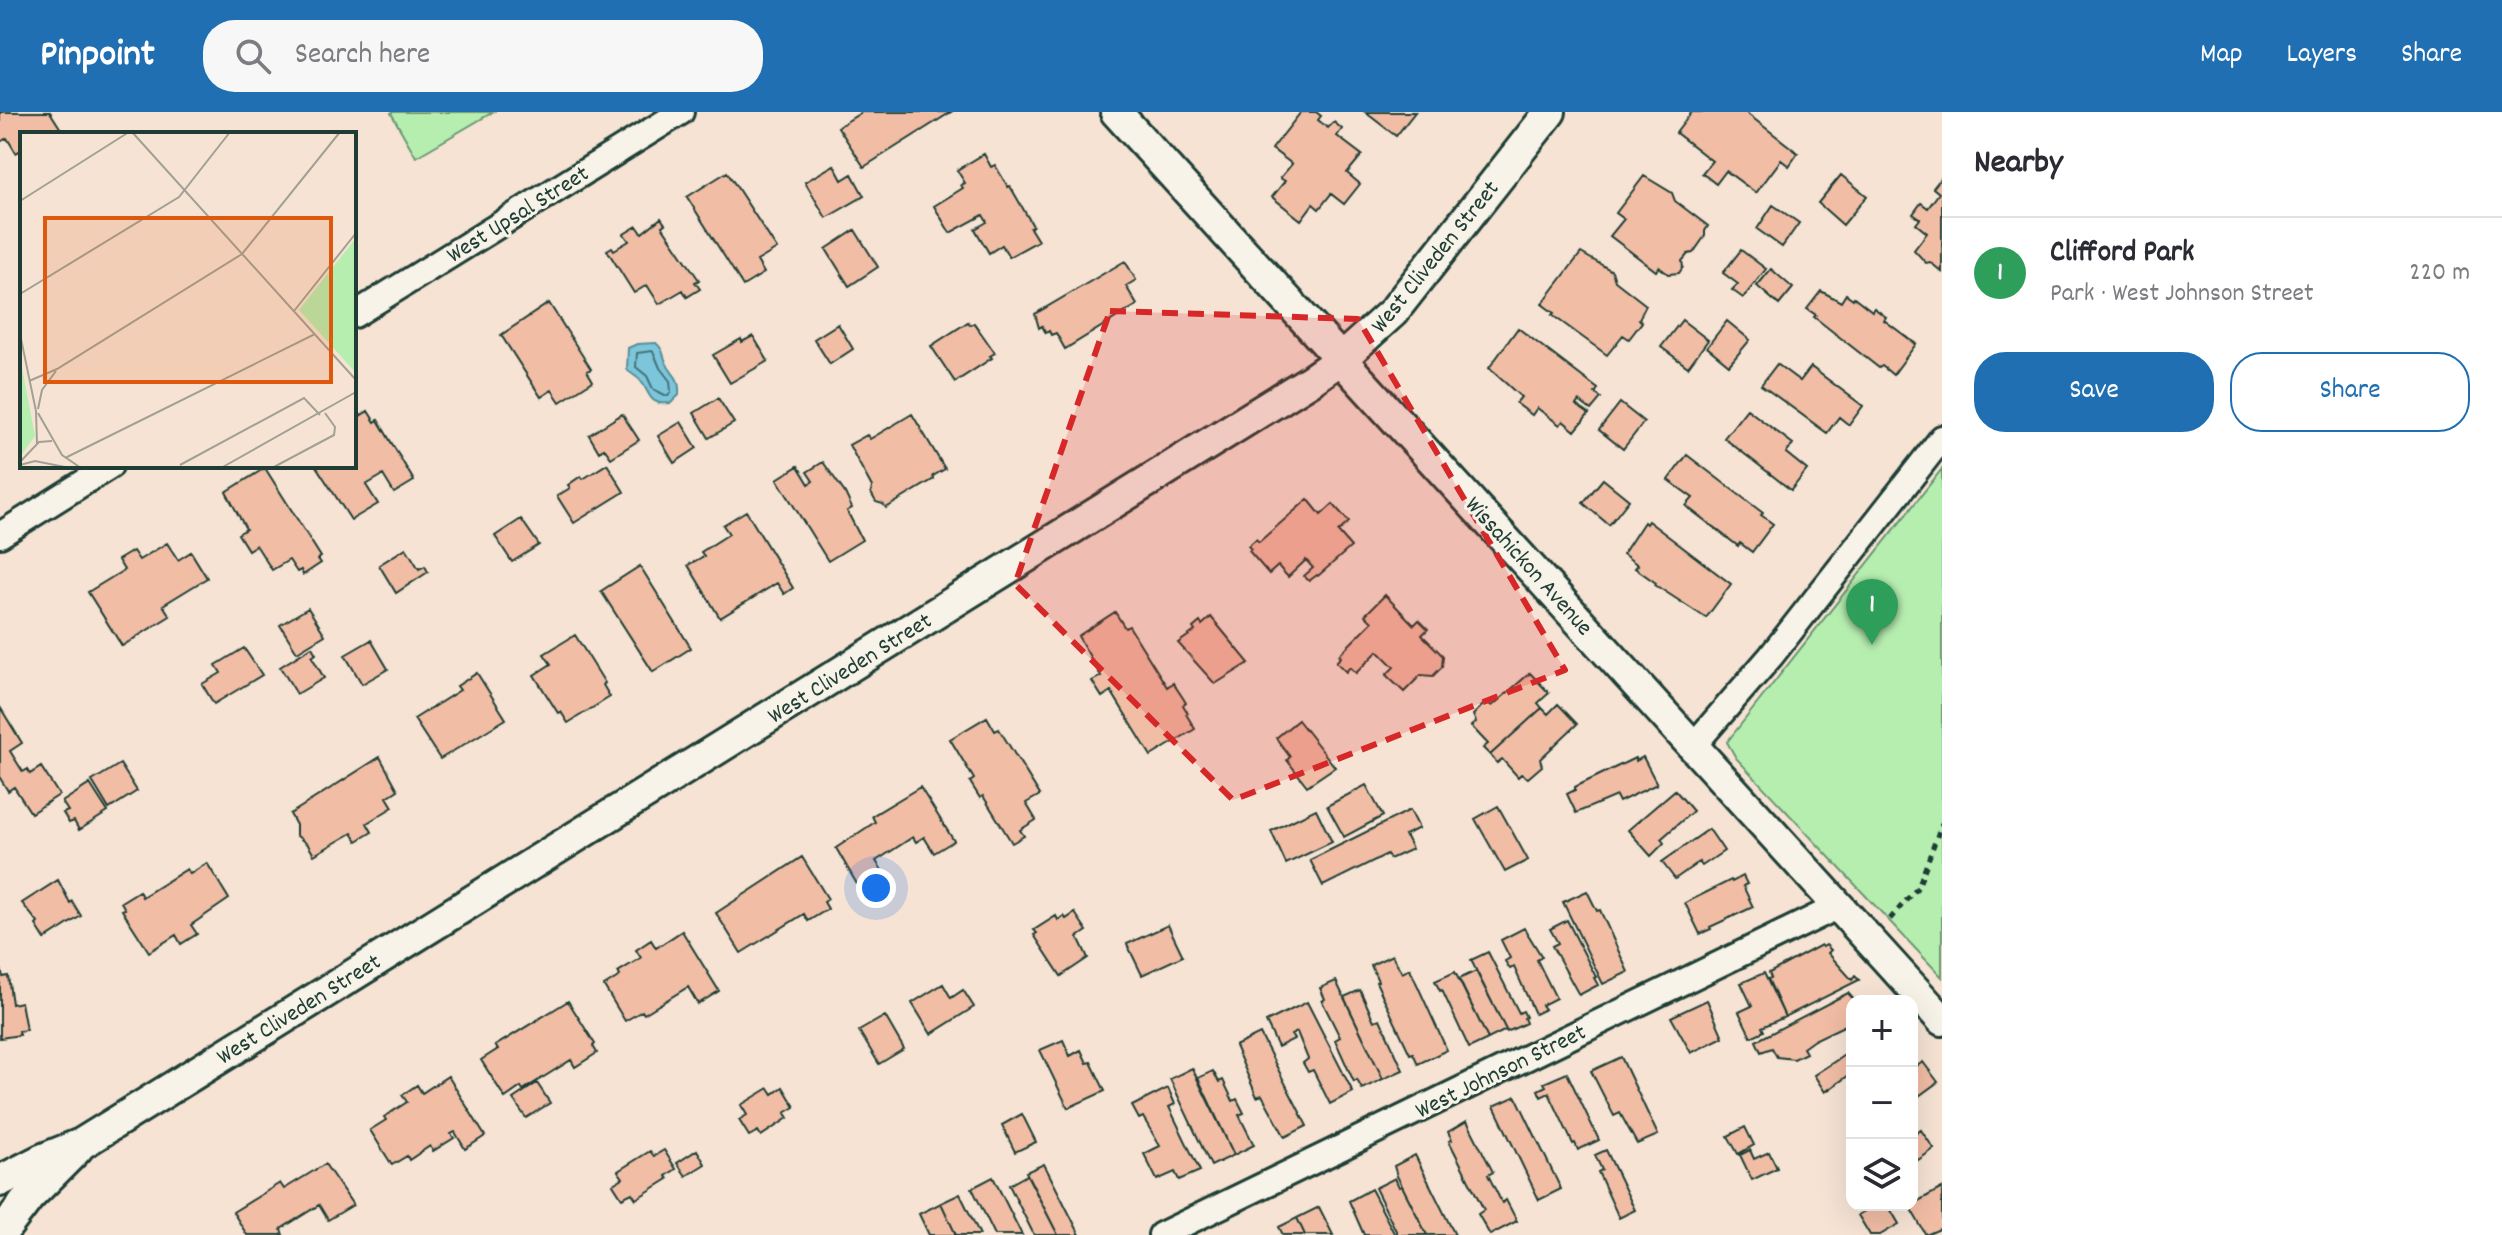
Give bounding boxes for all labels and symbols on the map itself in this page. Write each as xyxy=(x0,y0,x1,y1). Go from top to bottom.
inset map xyxy=(20,132,356,468)
street label: West Upsal Street xyxy=(441,158,597,273)
street label: West Cliveden Street xyxy=(1364,174,1509,342)
street label: Wissahickon Avenue xyxy=(1456,490,1600,644)
pin: 1 xyxy=(1846,579,1898,645)
street label: West Cliveden Street xyxy=(762,605,939,734)
your location xyxy=(856,868,896,908)
street label: West Cliveden Street xyxy=(211,946,388,1075)
street label: West Johnson Street xyxy=(1410,1017,1592,1129)

